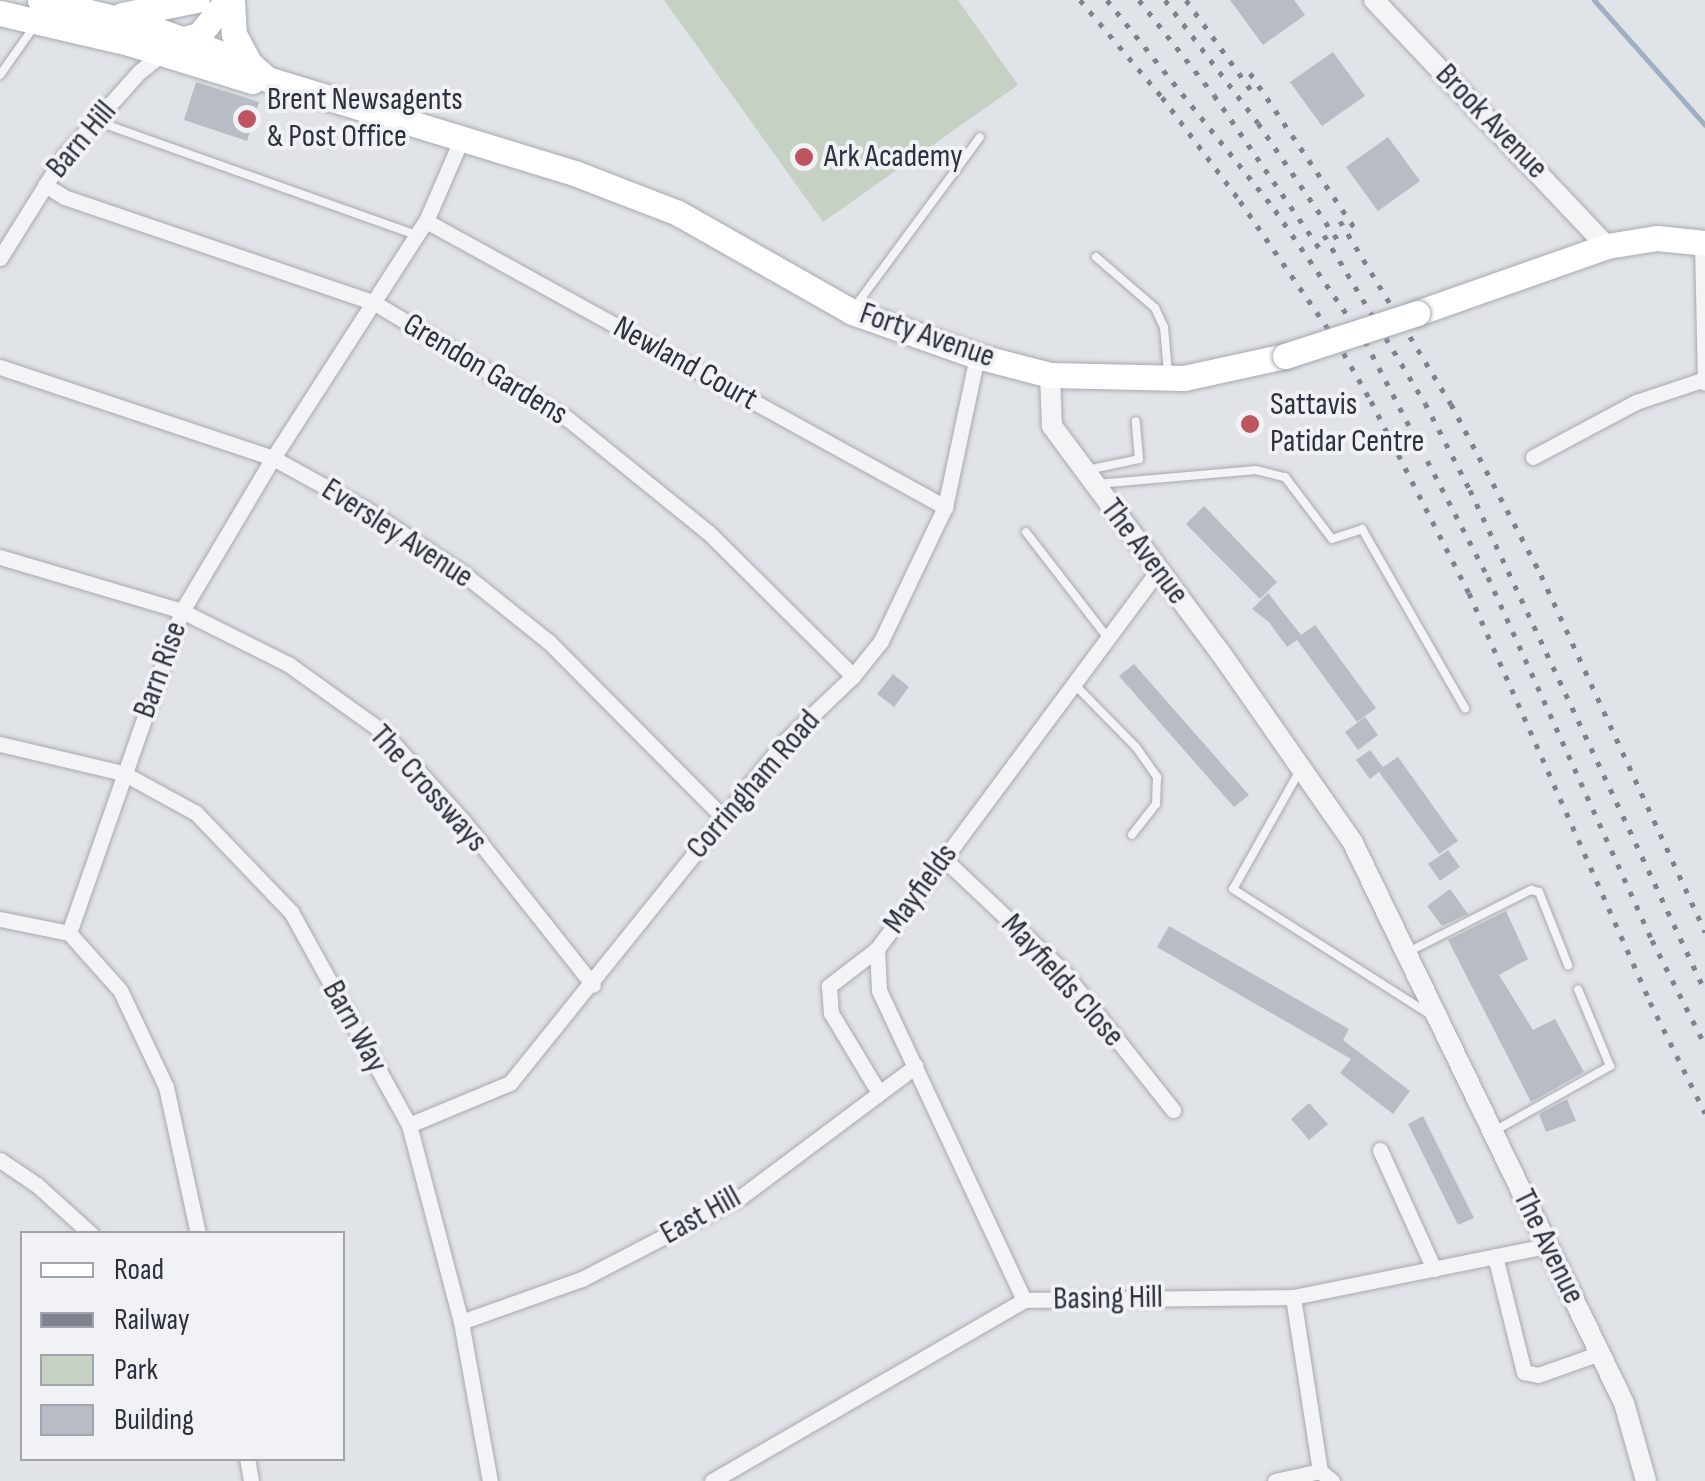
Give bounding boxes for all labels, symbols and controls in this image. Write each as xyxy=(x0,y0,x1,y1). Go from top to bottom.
street label: Brook Avenue xyxy=(1427,57,1555,187)
place label: Brent Newsagents & Post Office xyxy=(267,82,463,157)
street label: Barn Hill xyxy=(39,94,125,186)
marker: Brent Newsagents & Post Office xyxy=(236,108,258,130)
place label: Ark Academy xyxy=(824,138,963,176)
marker: Ark Academy xyxy=(793,146,815,168)
street label: Forty Avenue xyxy=(855,295,999,377)
street label: Grendon Gardens xyxy=(396,306,574,434)
street label: Newland Court xyxy=(606,309,764,419)
place label: Sattavis Patidar Centre xyxy=(1270,387,1424,462)
marker: Sattavis Patidar Centre xyxy=(1239,413,1261,435)
street label: Eversley Avenue xyxy=(314,471,480,597)
street label: The Avenue xyxy=(1092,491,1196,613)
street label: Barn Rise xyxy=(126,617,196,723)
street label: Corringham Road xyxy=(679,703,829,867)
street label: The Crossways xyxy=(361,718,495,860)
street label: Mayfields xyxy=(876,837,966,941)
street label: Mayfields Close xyxy=(992,907,1132,1055)
street label: Barn Way xyxy=(313,974,395,1080)
street label: East Hill xyxy=(654,1178,748,1254)
street label: The Avenue xyxy=(1504,1183,1592,1311)
legend xyxy=(20,1231,345,1461)
text: Road xyxy=(114,1252,164,1288)
street label: Basing Hill xyxy=(1053,1279,1163,1319)
text: Railway xyxy=(114,1302,190,1338)
text: Park xyxy=(114,1352,158,1388)
text: Building xyxy=(114,1402,194,1438)

